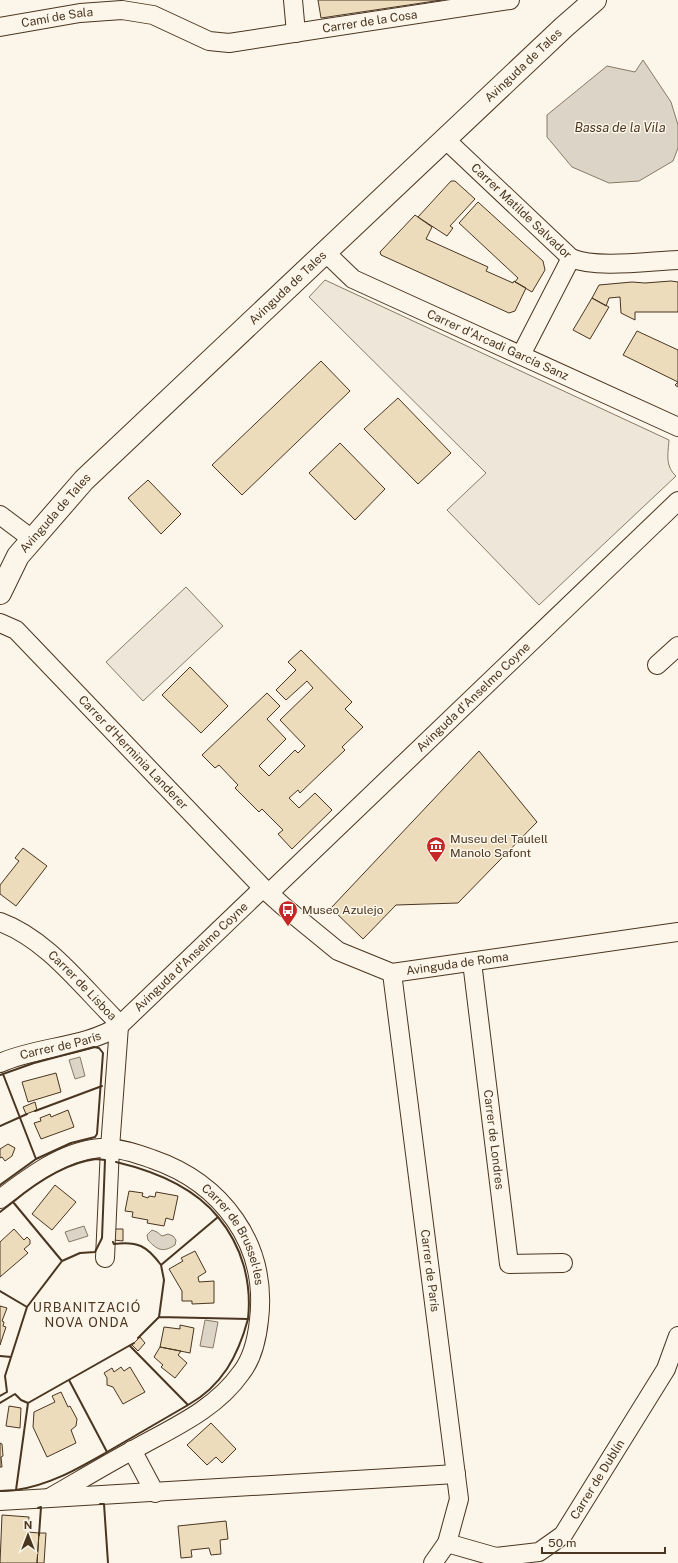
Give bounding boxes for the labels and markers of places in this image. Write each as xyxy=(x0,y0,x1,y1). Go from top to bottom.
place label: Museu del Taulell Manolo Safont xyxy=(450,832,548,860)
museum icon: Museu del Taulell Manolo Safont xyxy=(425,835,447,863)
bus stop icon: Museo Azulejo xyxy=(277,899,299,927)
place label: Museo Azulejo xyxy=(302,903,384,917)

